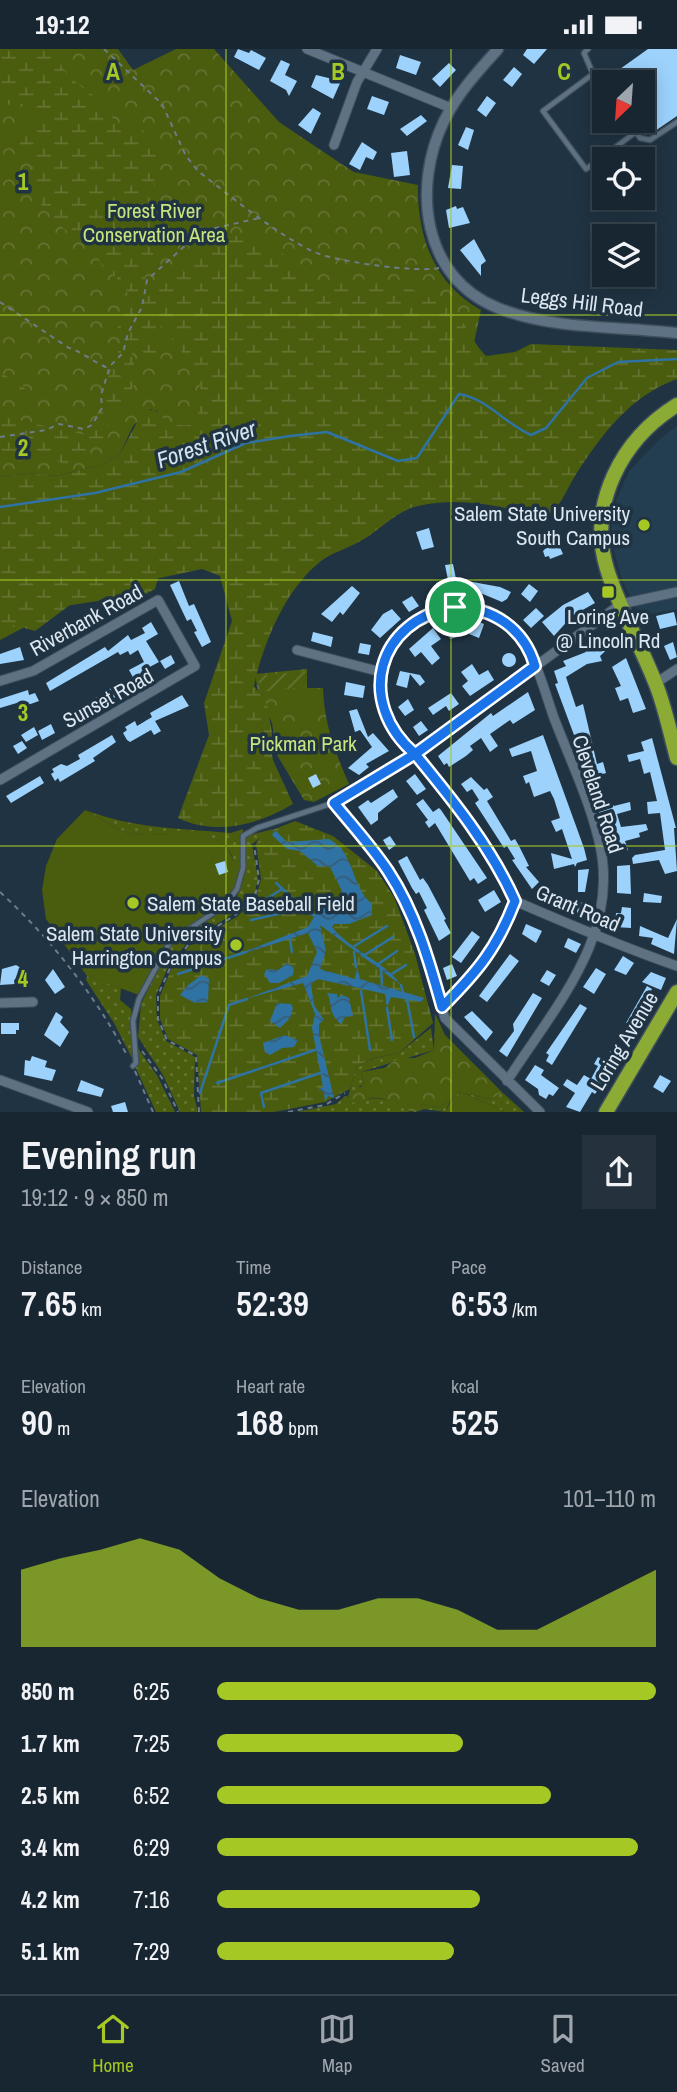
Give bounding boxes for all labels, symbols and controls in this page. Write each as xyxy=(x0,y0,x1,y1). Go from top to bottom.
text: 19:12 xyxy=(35,7,90,42)
text: A xyxy=(106,56,120,87)
text: B xyxy=(331,56,345,87)
text: C xyxy=(557,56,571,87)
north arrow xyxy=(592,70,654,133)
map controls xyxy=(592,70,655,287)
button: locate xyxy=(592,147,655,210)
text: 1 xyxy=(18,166,29,197)
park label: Forest River Conservation Area xyxy=(83,196,226,249)
button: layers xyxy=(592,224,655,287)
street label: Leggs Hill Road xyxy=(519,280,645,324)
water label: Forest River xyxy=(152,412,260,475)
text: 2 xyxy=(18,432,28,463)
place label: Salem State University South Campus xyxy=(454,499,630,552)
marker: Salem State University South Campus xyxy=(636,517,652,533)
street label: Riverbank Road xyxy=(25,577,147,663)
pin xyxy=(425,577,485,637)
marker: Loring Ave @ Lincoln Rd xyxy=(600,584,616,600)
icon: arrive xyxy=(436,588,474,626)
place label: Loring Ave @ Lincoln Rd xyxy=(556,602,660,655)
street label: Sunset Road xyxy=(57,661,159,735)
text: 3 xyxy=(18,697,28,728)
park label: Pickman Park xyxy=(249,729,357,758)
street label: Cleveland Road xyxy=(565,731,631,857)
street label: Grant Road xyxy=(531,877,625,939)
place label: Salem State Baseball Field xyxy=(147,889,355,918)
marker: Salem State Baseball Field xyxy=(125,895,141,911)
place label: Salem State University Harrington Campus xyxy=(46,919,222,972)
marker: Salem State University Harrington Campus xyxy=(228,937,244,953)
text: 4 xyxy=(18,963,29,994)
street label: Loring Avenue xyxy=(583,986,665,1096)
text: Evening run xyxy=(21,1130,197,1181)
button: share xyxy=(582,1135,656,1209)
text: 19:12 · 9 × 850 m xyxy=(21,1182,168,1213)
text: Distance xyxy=(21,1254,82,1280)
text: Time xyxy=(236,1254,271,1280)
text: Pace xyxy=(451,1254,487,1280)
text: 7.65 xyxy=(21,1280,77,1327)
text: 52:39 xyxy=(236,1280,309,1327)
text: 6:53 xyxy=(451,1280,508,1327)
text: km xyxy=(77,1296,102,1322)
text: /km xyxy=(508,1296,537,1322)
text: Elevation xyxy=(21,1373,86,1399)
text: Heart rate xyxy=(236,1373,305,1399)
text: kcal xyxy=(451,1373,479,1399)
text: 90 xyxy=(21,1399,53,1446)
text: 168 xyxy=(236,1399,284,1446)
text: 525 xyxy=(451,1399,499,1446)
text: m xyxy=(53,1415,70,1441)
text: bpm xyxy=(284,1415,319,1441)
text: Elevation xyxy=(21,1483,100,1514)
text: 101–110 m xyxy=(563,1483,656,1514)
text: 850 m xyxy=(21,1676,74,1707)
text: 6:25 xyxy=(133,1676,170,1707)
text: 1.7 km xyxy=(21,1728,80,1759)
text: 7:25 xyxy=(133,1728,170,1759)
text: 2.5 km xyxy=(21,1780,80,1811)
text: 6:52 xyxy=(133,1780,170,1811)
text: 3.4 km xyxy=(21,1832,80,1863)
text: 6:29 xyxy=(133,1832,170,1863)
text: 4.2 km xyxy=(21,1884,80,1915)
text: 7:16 xyxy=(133,1884,170,1915)
text: 5.1 km xyxy=(21,1936,80,1967)
text: 7:29 xyxy=(133,1936,170,1967)
tab: Home xyxy=(92,2010,134,2078)
tab: Map xyxy=(318,2010,356,2078)
tab: Saved xyxy=(541,2010,585,2078)

